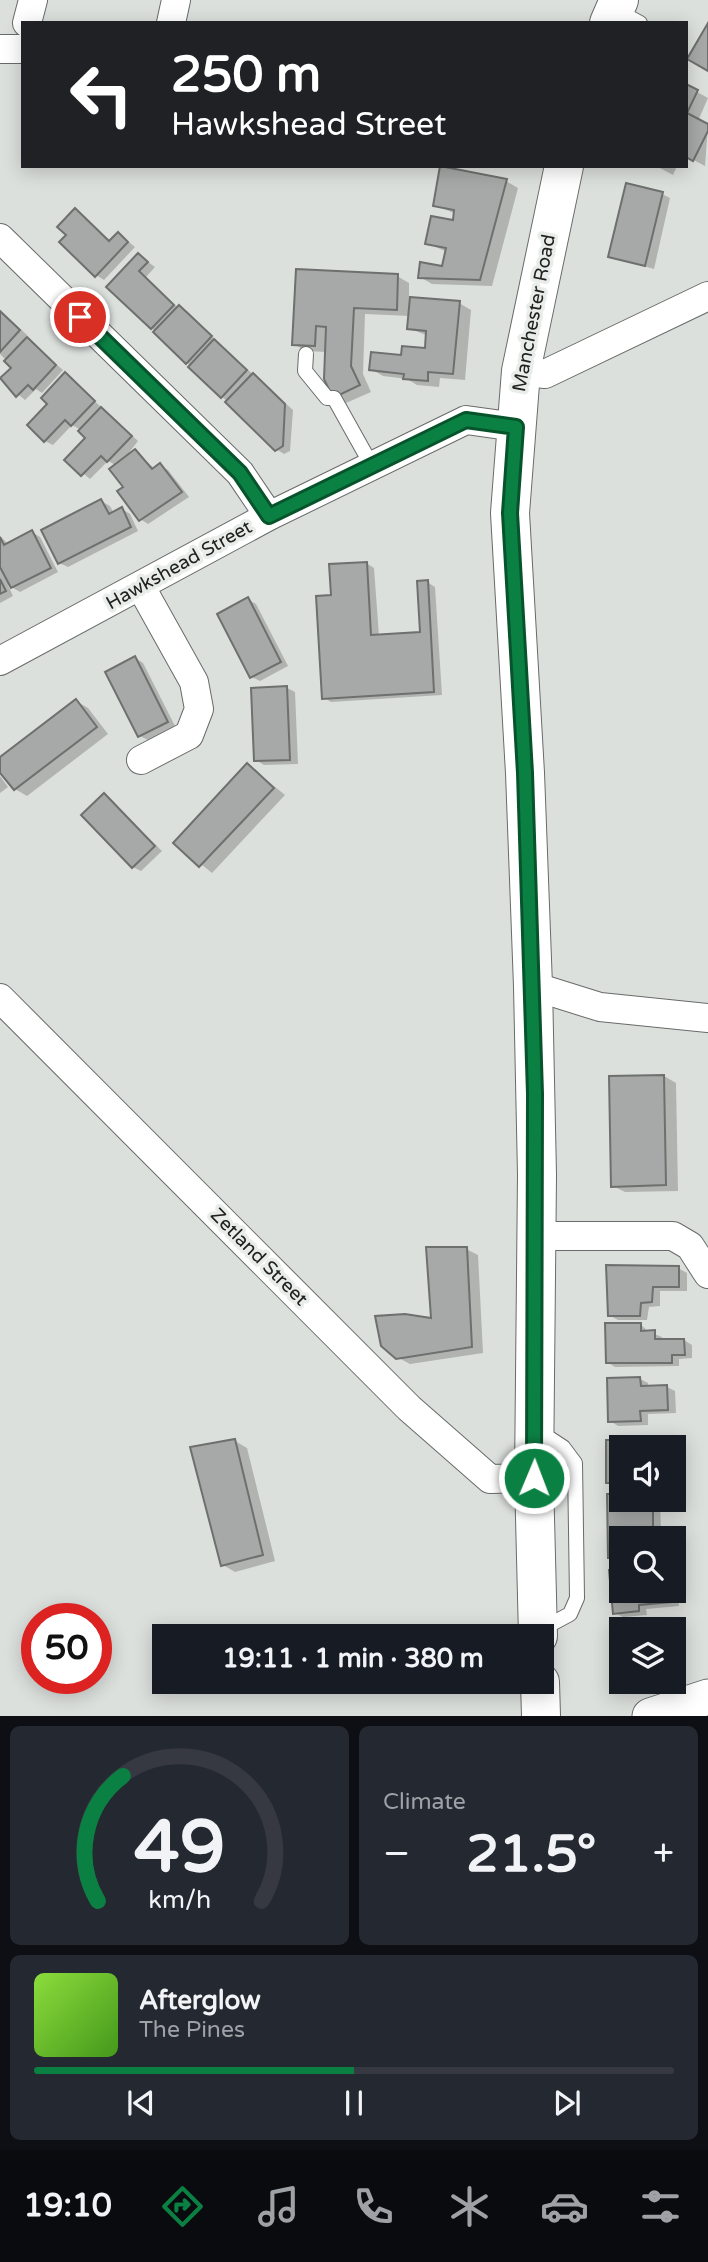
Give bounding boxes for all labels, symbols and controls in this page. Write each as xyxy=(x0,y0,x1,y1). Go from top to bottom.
text: 250 m xyxy=(171,46,321,105)
icon: left xyxy=(56,49,147,140)
text: Hawkshead Street xyxy=(171,106,446,144)
street label: Manchester Road xyxy=(508,232,560,394)
pin xyxy=(50,287,110,347)
icon: arrive xyxy=(61,298,99,336)
street label: Hawkshead Street xyxy=(102,516,256,614)
street label: Zetland Street xyxy=(206,1204,312,1310)
map controls xyxy=(609,1435,686,1694)
button: sound xyxy=(609,1435,686,1512)
position arrow xyxy=(497,1441,571,1515)
button: search xyxy=(609,1526,686,1603)
speed limit sign: 50 xyxy=(21,1603,112,1694)
button: layers xyxy=(609,1617,686,1694)
text: 19:11 · 1 min · 380 m xyxy=(222,1643,484,1674)
text: Climate xyxy=(383,1788,466,1816)
text: 49 xyxy=(134,1805,225,1893)
text: 21.5° xyxy=(466,1823,596,1886)
text: − xyxy=(383,1831,410,1877)
text: + xyxy=(653,1831,674,1877)
text: km/h xyxy=(148,1885,211,1915)
text: Afterglow xyxy=(139,1985,261,2016)
text: The Pines xyxy=(139,2016,245,2044)
icon: previous xyxy=(122,2084,160,2122)
icon: pause xyxy=(335,2084,373,2122)
icon: next xyxy=(548,2084,586,2122)
icon: directions xyxy=(158,2182,207,2231)
icon: music xyxy=(254,2182,303,2231)
icon: phone xyxy=(349,2182,398,2231)
icon: climate xyxy=(445,2182,494,2231)
icon: car xyxy=(540,2182,589,2231)
icon: filters xyxy=(636,2182,685,2231)
text: 19:10 xyxy=(23,2187,112,2225)

